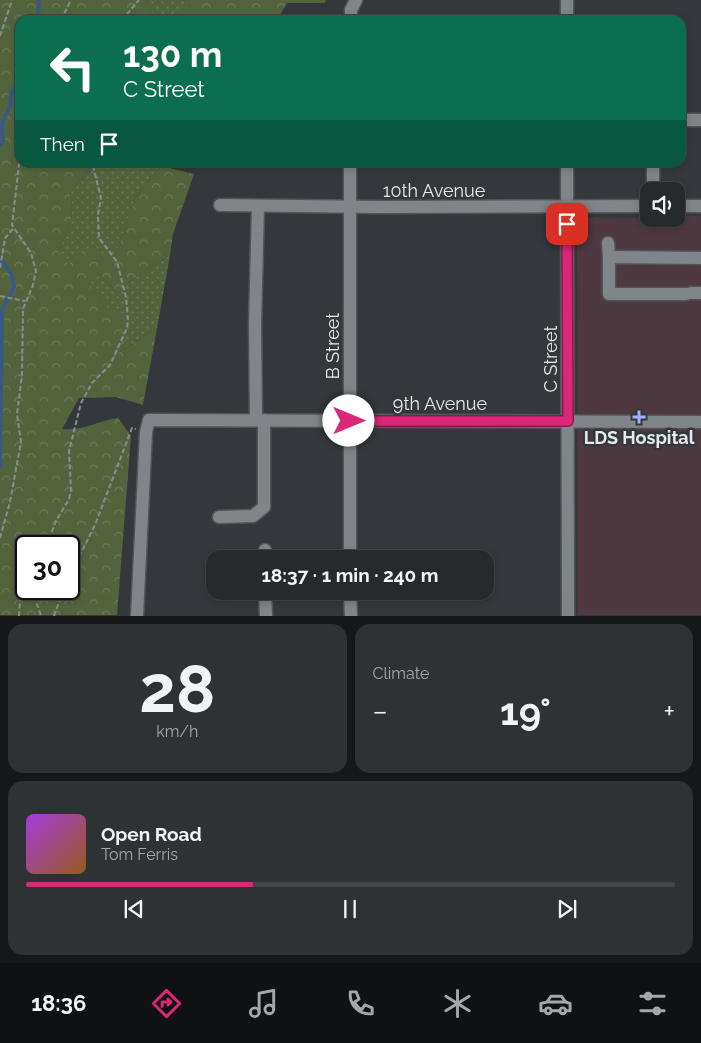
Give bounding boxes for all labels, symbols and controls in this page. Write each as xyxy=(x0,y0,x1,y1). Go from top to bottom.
text: 130 m xyxy=(123,34,222,75)
icon: left xyxy=(40,35,105,100)
text: C Street xyxy=(123,76,205,102)
icon: arrive xyxy=(95,130,123,158)
text: Then xyxy=(40,133,85,155)
street label: 10th Avenue xyxy=(383,180,486,201)
map controls xyxy=(640,182,685,227)
button: sound xyxy=(640,182,685,227)
pin xyxy=(546,203,588,245)
icon: arrive xyxy=(553,210,581,238)
street label: B Street xyxy=(322,313,343,379)
street label: C Street xyxy=(540,326,561,392)
street label: 9th Avenue xyxy=(393,393,488,414)
position arrow xyxy=(322,394,374,446)
marker: LDS Hospital xyxy=(632,410,646,424)
place label: LDS Hospital xyxy=(584,427,695,448)
speed limit sign: 30 xyxy=(15,535,80,600)
text: 18:37 · 1 min · 240 m xyxy=(261,564,439,586)
text: 28 xyxy=(139,651,215,727)
text: Climate xyxy=(373,664,429,683)
text: 19° xyxy=(500,689,551,734)
text: − xyxy=(373,695,388,728)
text: + xyxy=(663,695,675,728)
text: km/h xyxy=(156,722,198,741)
text: Open Road xyxy=(101,823,202,845)
text: Tom Ferris xyxy=(101,845,178,864)
icon: previous xyxy=(120,895,148,923)
icon: pause xyxy=(336,895,364,923)
icon: next xyxy=(553,895,581,923)
icon: directions xyxy=(149,986,184,1021)
icon: music xyxy=(246,986,281,1021)
icon: phone xyxy=(343,986,378,1021)
icon: climate xyxy=(440,986,475,1021)
icon: car xyxy=(538,986,573,1021)
icon: filters xyxy=(635,986,670,1021)
text: 18:36 xyxy=(31,990,86,1016)

